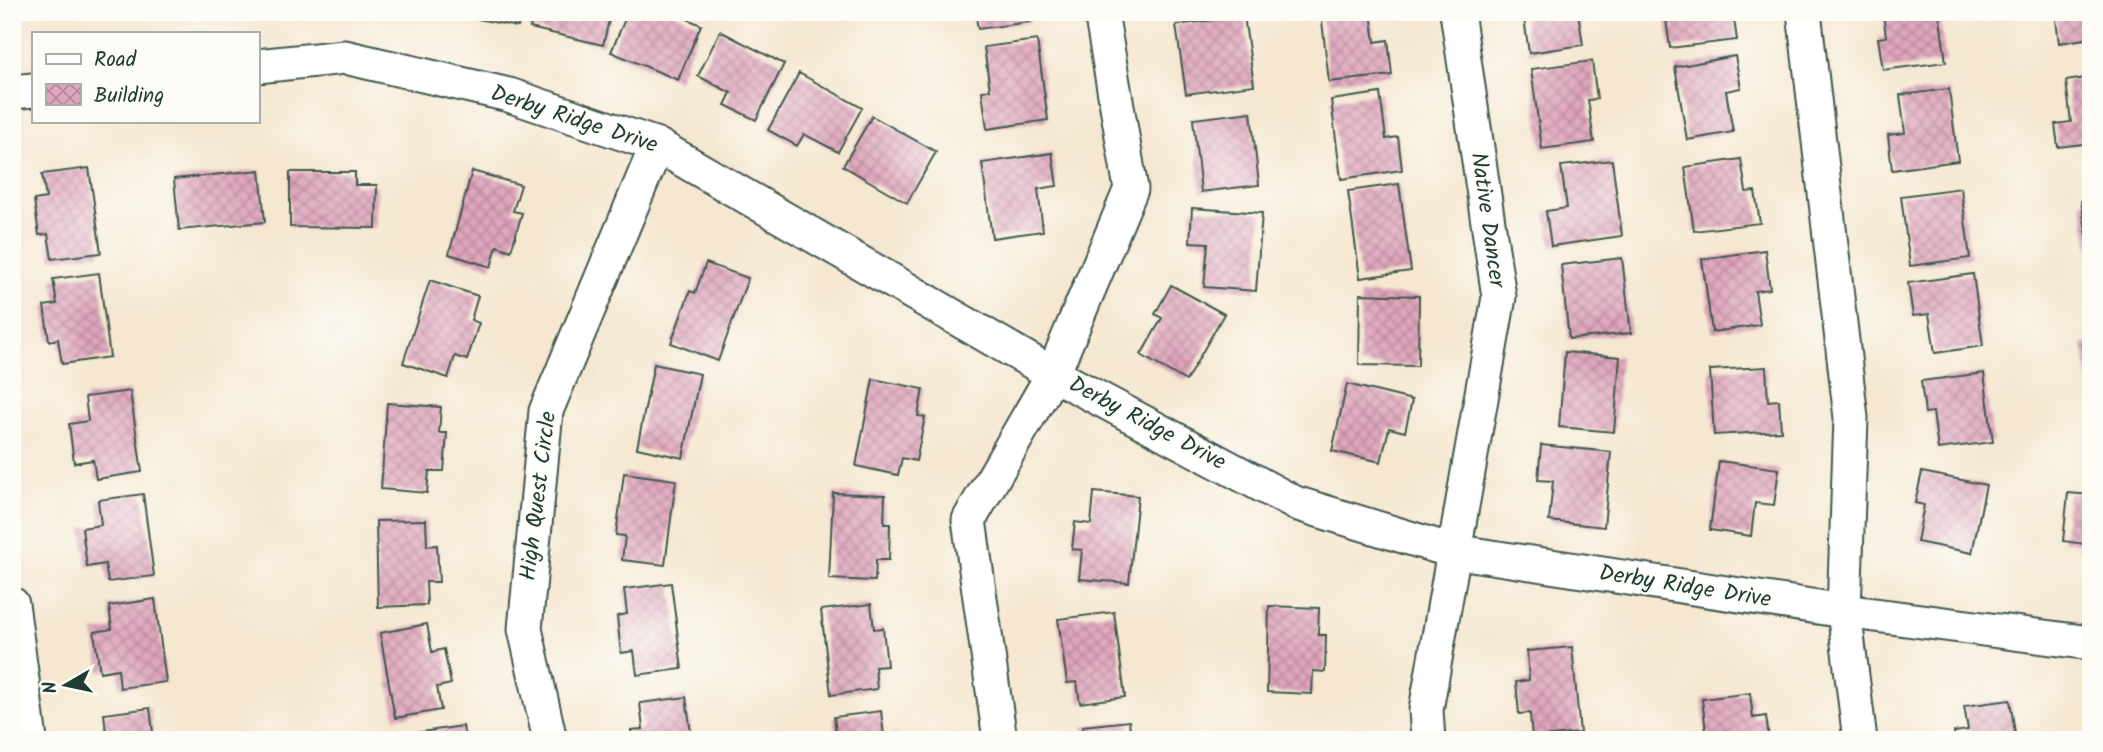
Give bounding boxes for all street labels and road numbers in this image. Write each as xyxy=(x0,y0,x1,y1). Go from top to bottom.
street label: Derby Ridge Drive xyxy=(486,76,662,164)
street label: Native Dancer xyxy=(1460,150,1514,291)
street label: Derby Ridge Drive xyxy=(1062,367,1232,481)
street label: High Quest Circle xyxy=(511,409,567,583)
street label: Derby Ridge Drive xyxy=(1596,556,1774,618)

